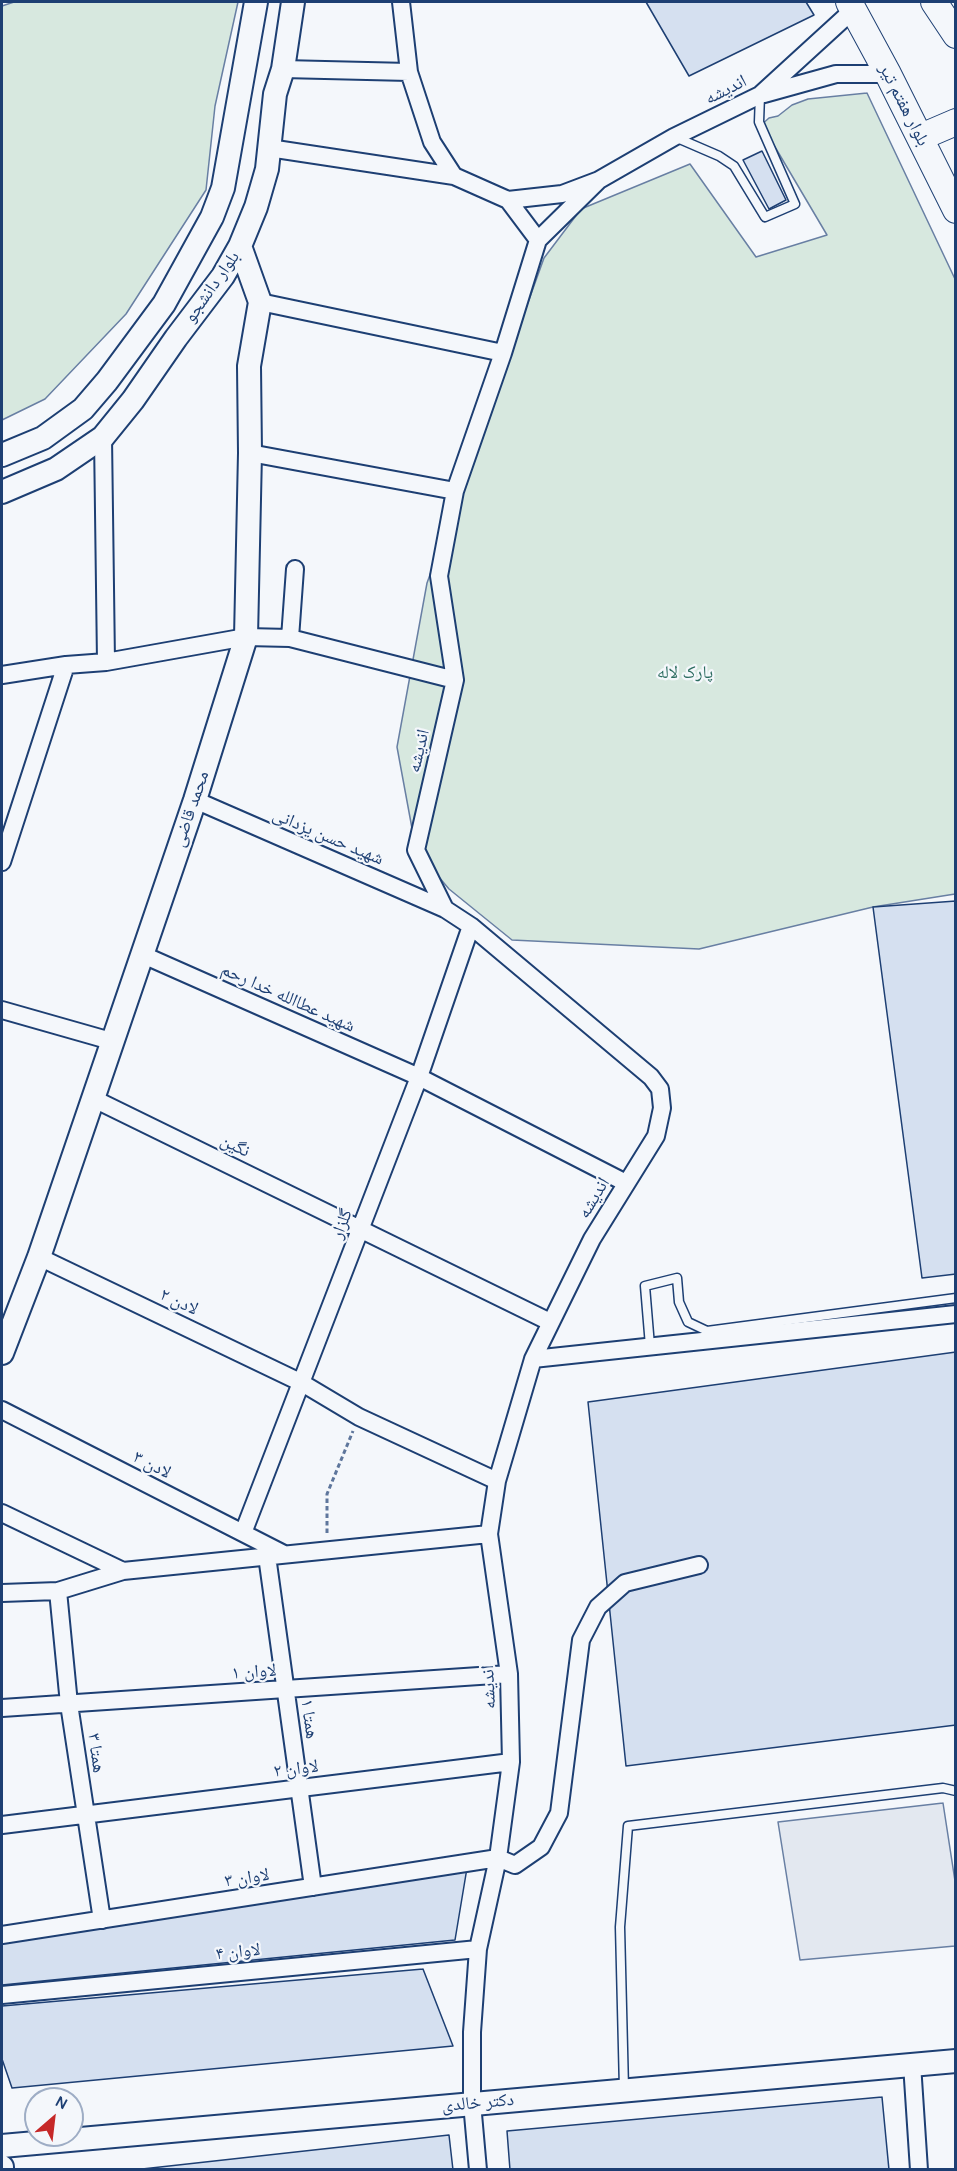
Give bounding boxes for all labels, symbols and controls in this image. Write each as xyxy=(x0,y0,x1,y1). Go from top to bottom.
street label: بلوار هفتم تیر xyxy=(874,60,934,150)
street label: اندیشه xyxy=(701,70,751,110)
street label: بلوار دانشجو xyxy=(180,247,244,327)
park label: پارک لاله xyxy=(657,662,713,684)
street label: اندیشه xyxy=(404,727,434,775)
street label: محمد قاضی xyxy=(168,768,214,850)
street label: شهید حسن یزدانی xyxy=(269,804,387,870)
street label: شهید عطاالله خدا رحم xyxy=(218,959,358,1037)
street label: نگین xyxy=(217,1130,253,1162)
street label: اندیشه xyxy=(573,1174,615,1222)
street label: گلزار xyxy=(326,1206,358,1242)
street label: لادن ۲ xyxy=(156,1284,202,1320)
street label: لادن ۳ xyxy=(129,1446,175,1484)
street label: لاوان ۱ xyxy=(231,1660,277,1684)
street label: اندیشه xyxy=(477,1664,501,1710)
street label: همتا ۱ xyxy=(296,1698,322,1740)
street label: همتا ۳ xyxy=(83,1732,109,1774)
street label: لاوان ۲ xyxy=(272,1756,320,1782)
street label: لاوان ۳ xyxy=(223,1864,271,1892)
street label: لاوان ۴ xyxy=(215,1939,261,1965)
north arrow xyxy=(24,2087,84,2147)
street label: دکتر خالدی xyxy=(441,2089,515,2117)
text: N xyxy=(52,2091,71,2114)

